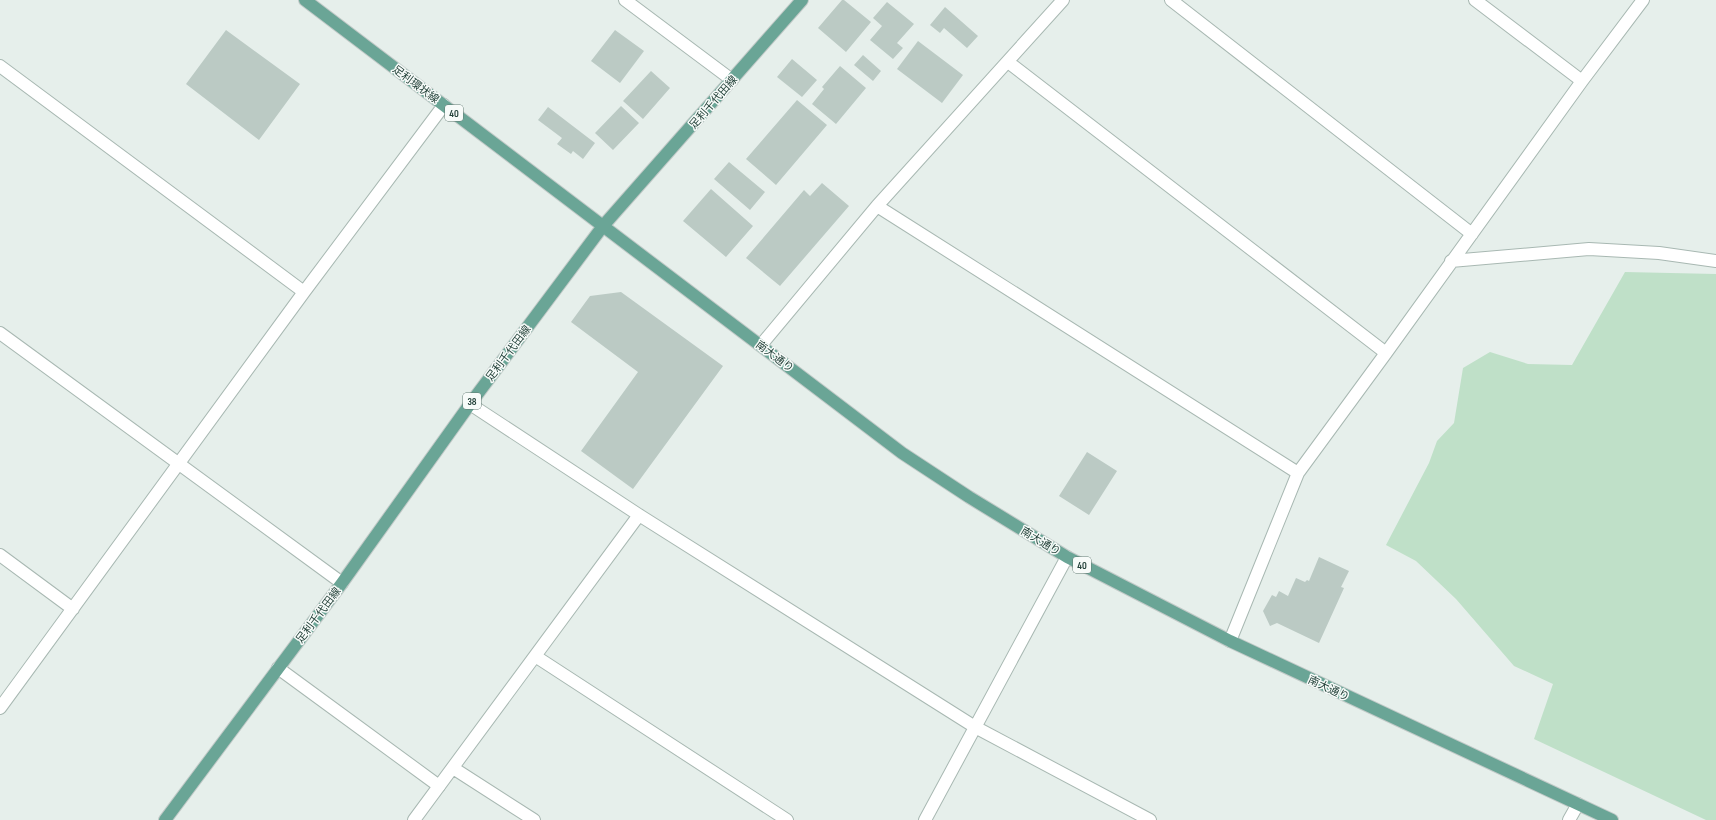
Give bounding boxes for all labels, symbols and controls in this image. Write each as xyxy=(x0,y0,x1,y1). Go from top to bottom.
street label: 足利環状線 xyxy=(390,63,442,106)
street label: 足利千代田線 xyxy=(687,73,740,131)
road number: 40 xyxy=(445,105,463,121)
street label: 足利千代田線 xyxy=(483,323,533,384)
street label: 南大通り xyxy=(753,338,796,375)
road number: 38 xyxy=(463,393,481,409)
street label: 南大通り xyxy=(1019,525,1063,558)
road number: 40 xyxy=(1073,557,1091,573)
street label: 足利千代田線 xyxy=(293,585,343,646)
street label: 南大通り xyxy=(1306,673,1351,704)

